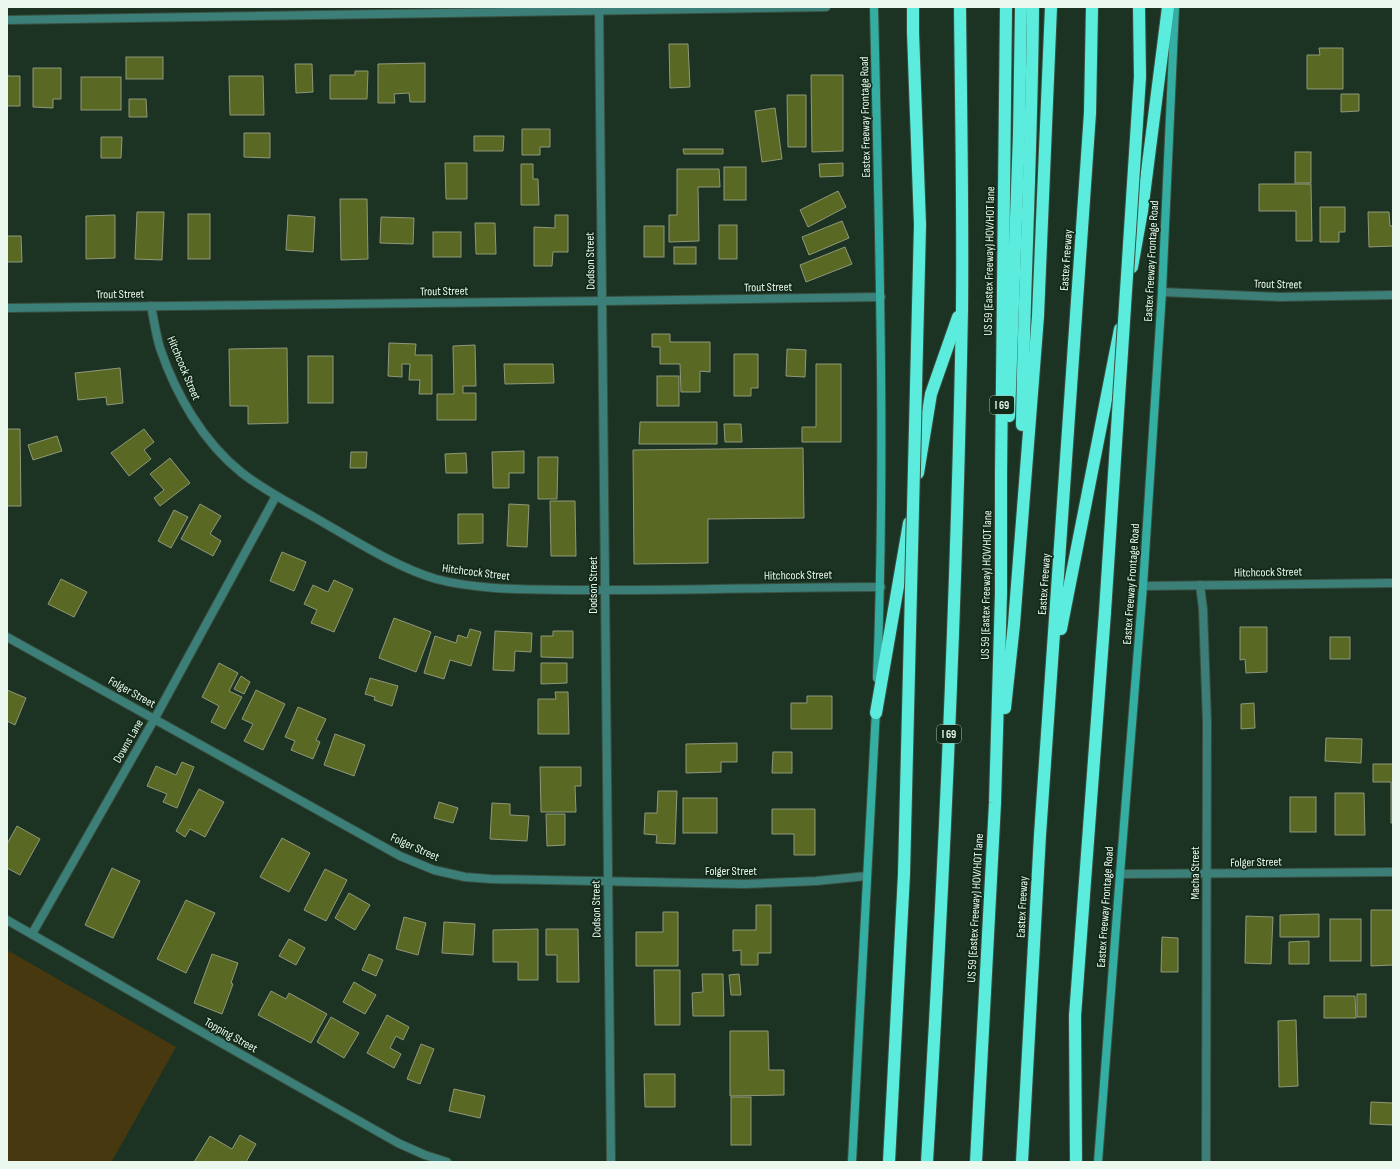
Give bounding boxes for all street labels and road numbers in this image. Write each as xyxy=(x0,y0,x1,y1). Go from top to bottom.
street label: Eastex Freeway Frontage Road xyxy=(857,56,874,178)
street label: US 59 (Eastex Freeway) HOV/HOT lane xyxy=(981,186,998,336)
street label: Eastex Freeway Frontage Road xyxy=(1141,200,1162,322)
street label: Eastex Freeway xyxy=(1057,228,1076,291)
street label: Dodson Street xyxy=(582,232,599,290)
street label: Trout Street xyxy=(1254,277,1303,292)
street label: Trout Street xyxy=(744,280,793,295)
street label: Trout Street xyxy=(420,284,469,299)
street label: Trout Street xyxy=(96,287,145,302)
street label: Hitchcock Street xyxy=(163,334,204,403)
road number: I 69 xyxy=(990,396,1014,414)
street label: US 59 (Eastex Freeway) HOV/HOT lane xyxy=(978,510,995,660)
street label: Eastex Freeway Frontage Road xyxy=(1120,523,1143,645)
street label: Eastex Freeway xyxy=(1035,552,1054,615)
street label: Dodson Street xyxy=(586,556,601,614)
street label: Hitchcock Street xyxy=(441,561,511,584)
street label: Hitchcock Street xyxy=(1234,564,1303,581)
street label: Hitchcock Street xyxy=(764,567,833,584)
street label: Folger Street xyxy=(105,673,158,712)
street label: Downs Lane xyxy=(110,717,147,766)
road number: I 69 xyxy=(937,725,961,743)
street label: Folger Street xyxy=(388,830,442,865)
street label: US 59 (Eastex Freeway) HOV/HOT lane xyxy=(964,833,987,983)
street label: Eastex Freeway Frontage Road xyxy=(1094,846,1117,968)
street label: Macha Street xyxy=(1188,846,1203,900)
street label: Folger Street xyxy=(1230,855,1282,870)
street label: Folger Street xyxy=(705,864,757,879)
street label: Eastex Freeway xyxy=(1013,876,1032,938)
street label: Dodson Street xyxy=(588,880,605,938)
street label: Topping Street xyxy=(202,1015,260,1056)

